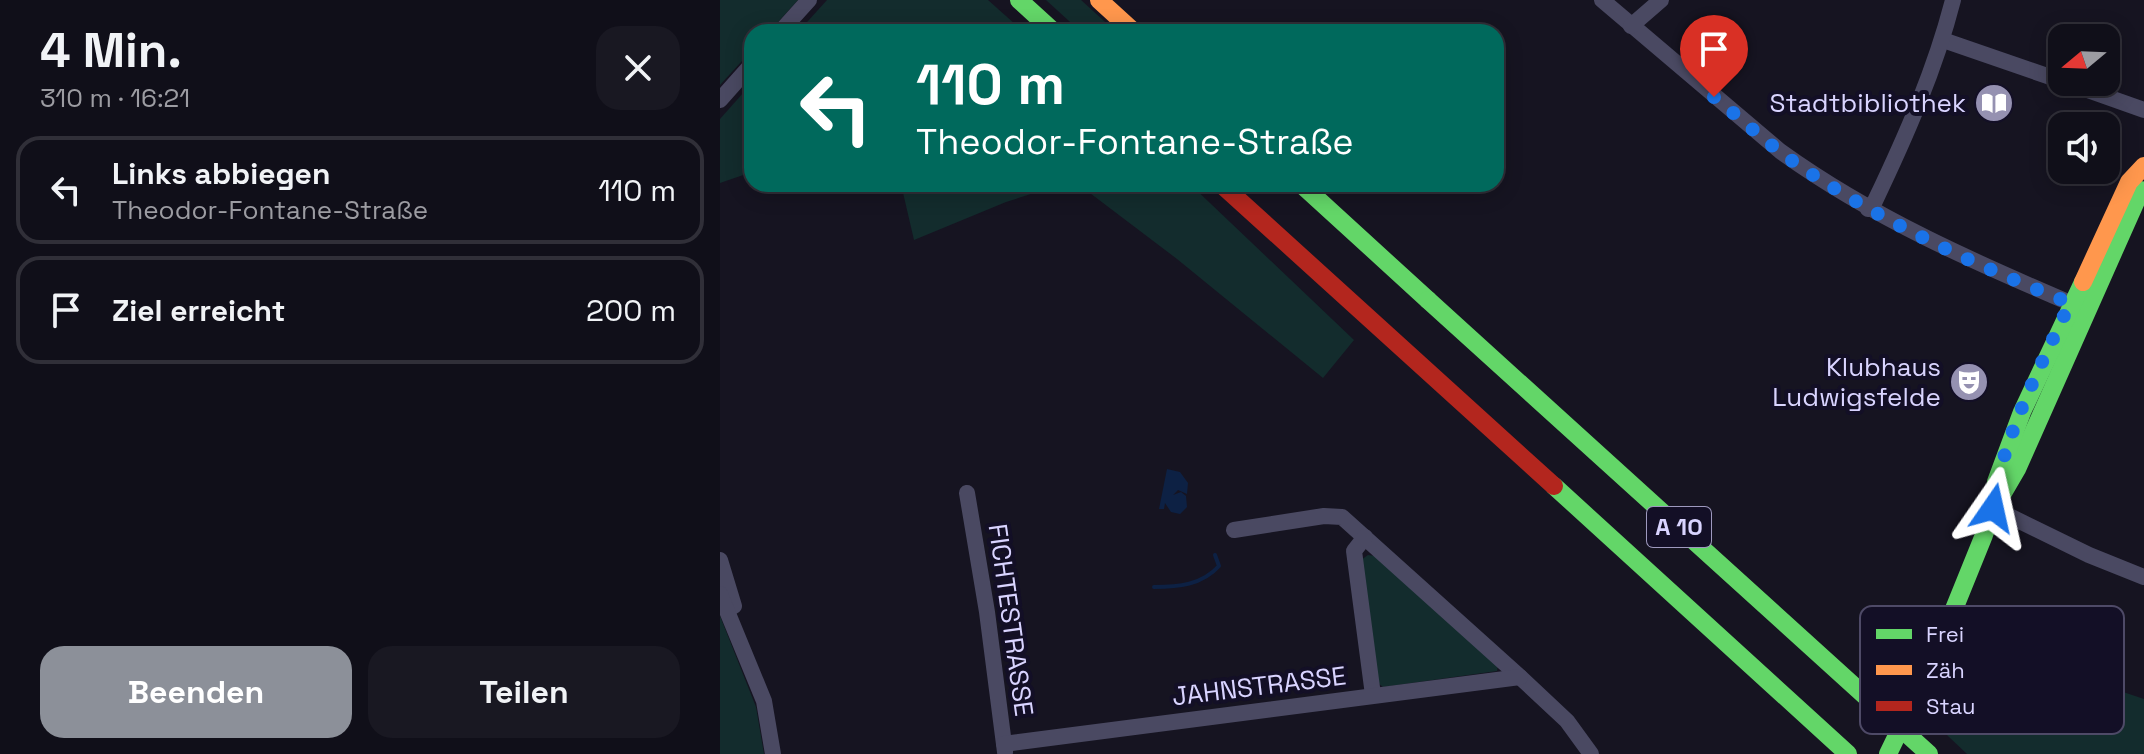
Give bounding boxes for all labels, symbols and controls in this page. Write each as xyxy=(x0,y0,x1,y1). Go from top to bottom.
pin xyxy=(1680,15,1748,97)
text: 4 Min. xyxy=(40,20,182,81)
north arrow xyxy=(2048,24,2120,96)
map controls xyxy=(2048,24,2120,184)
button: close xyxy=(596,26,680,110)
icon: arrive xyxy=(1692,27,1736,71)
text: 110 m xyxy=(916,49,1065,120)
icon: left xyxy=(784,56,888,160)
text: 310 m · 16:21 xyxy=(40,81,190,115)
library icon: Stadtbibliothek xyxy=(1973,82,2015,124)
place label: Stadtbibliothek xyxy=(1769,86,1966,120)
button: sound xyxy=(2048,112,2120,184)
text: Theodor-Fontane-Straße xyxy=(916,119,1354,165)
text: Links abbiegen xyxy=(112,154,330,193)
icon: left xyxy=(44,168,88,212)
text: 110 m xyxy=(598,171,676,210)
text: Theodor-Fontane-Straße xyxy=(112,193,428,227)
icon: arrive xyxy=(44,288,88,332)
text: Ziel erreicht xyxy=(112,291,285,330)
text: 200 m xyxy=(586,291,676,330)
place label: Klubhaus Ludwigsfelde xyxy=(1772,350,1941,414)
theatre icon: Klubhaus Ludwigsfelde xyxy=(1948,361,1990,403)
position arrow xyxy=(1951,466,2035,550)
road number: A 10 xyxy=(1647,507,1711,547)
street label: FICHTESTRASSE xyxy=(981,522,1041,718)
legend xyxy=(1860,606,2124,734)
text: Frei xyxy=(1926,620,1964,648)
button: Beenden xyxy=(40,646,352,738)
button: Teilen xyxy=(368,646,680,738)
text: Zäh xyxy=(1926,656,1965,684)
street label: JAHNSTRASSE xyxy=(1170,658,1348,714)
text: Stau xyxy=(1926,692,1975,720)

